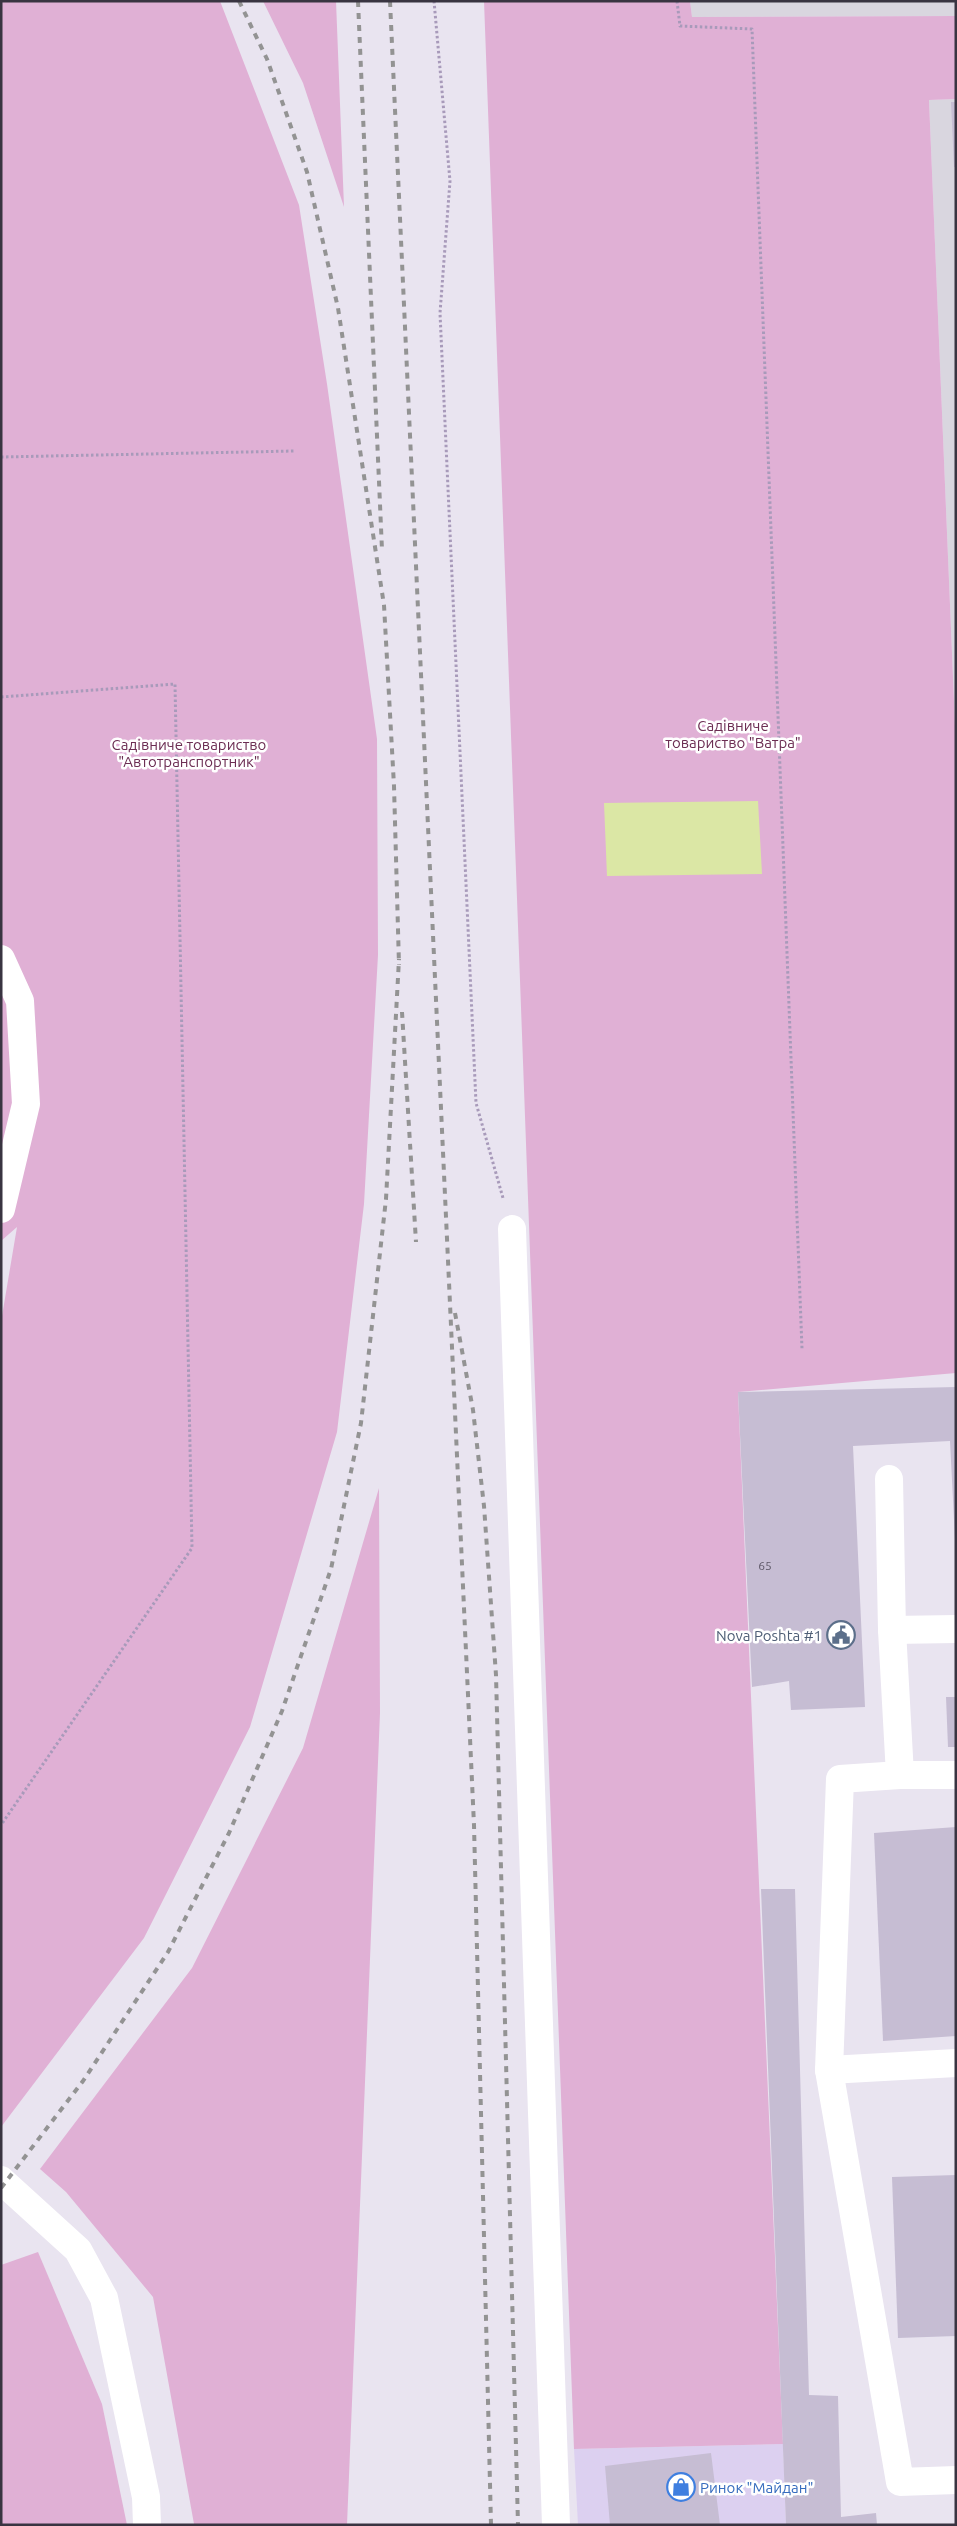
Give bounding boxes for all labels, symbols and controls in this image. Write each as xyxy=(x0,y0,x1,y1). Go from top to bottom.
park label: Садівниче товариство "Ватра" xyxy=(665,717,801,751)
park label: Садівниче товариство "Автотранспортник" xyxy=(112,736,266,770)
house number: 65 xyxy=(758,1559,772,1572)
public building icon: Nova Poshta #1 xyxy=(826,1620,856,1650)
place label: Nova Poshta #1 xyxy=(716,1627,822,1644)
shop icon: Ринок "Майдан" xyxy=(666,2472,696,2502)
place label: Ринок "Майдан" xyxy=(700,2479,813,2496)

